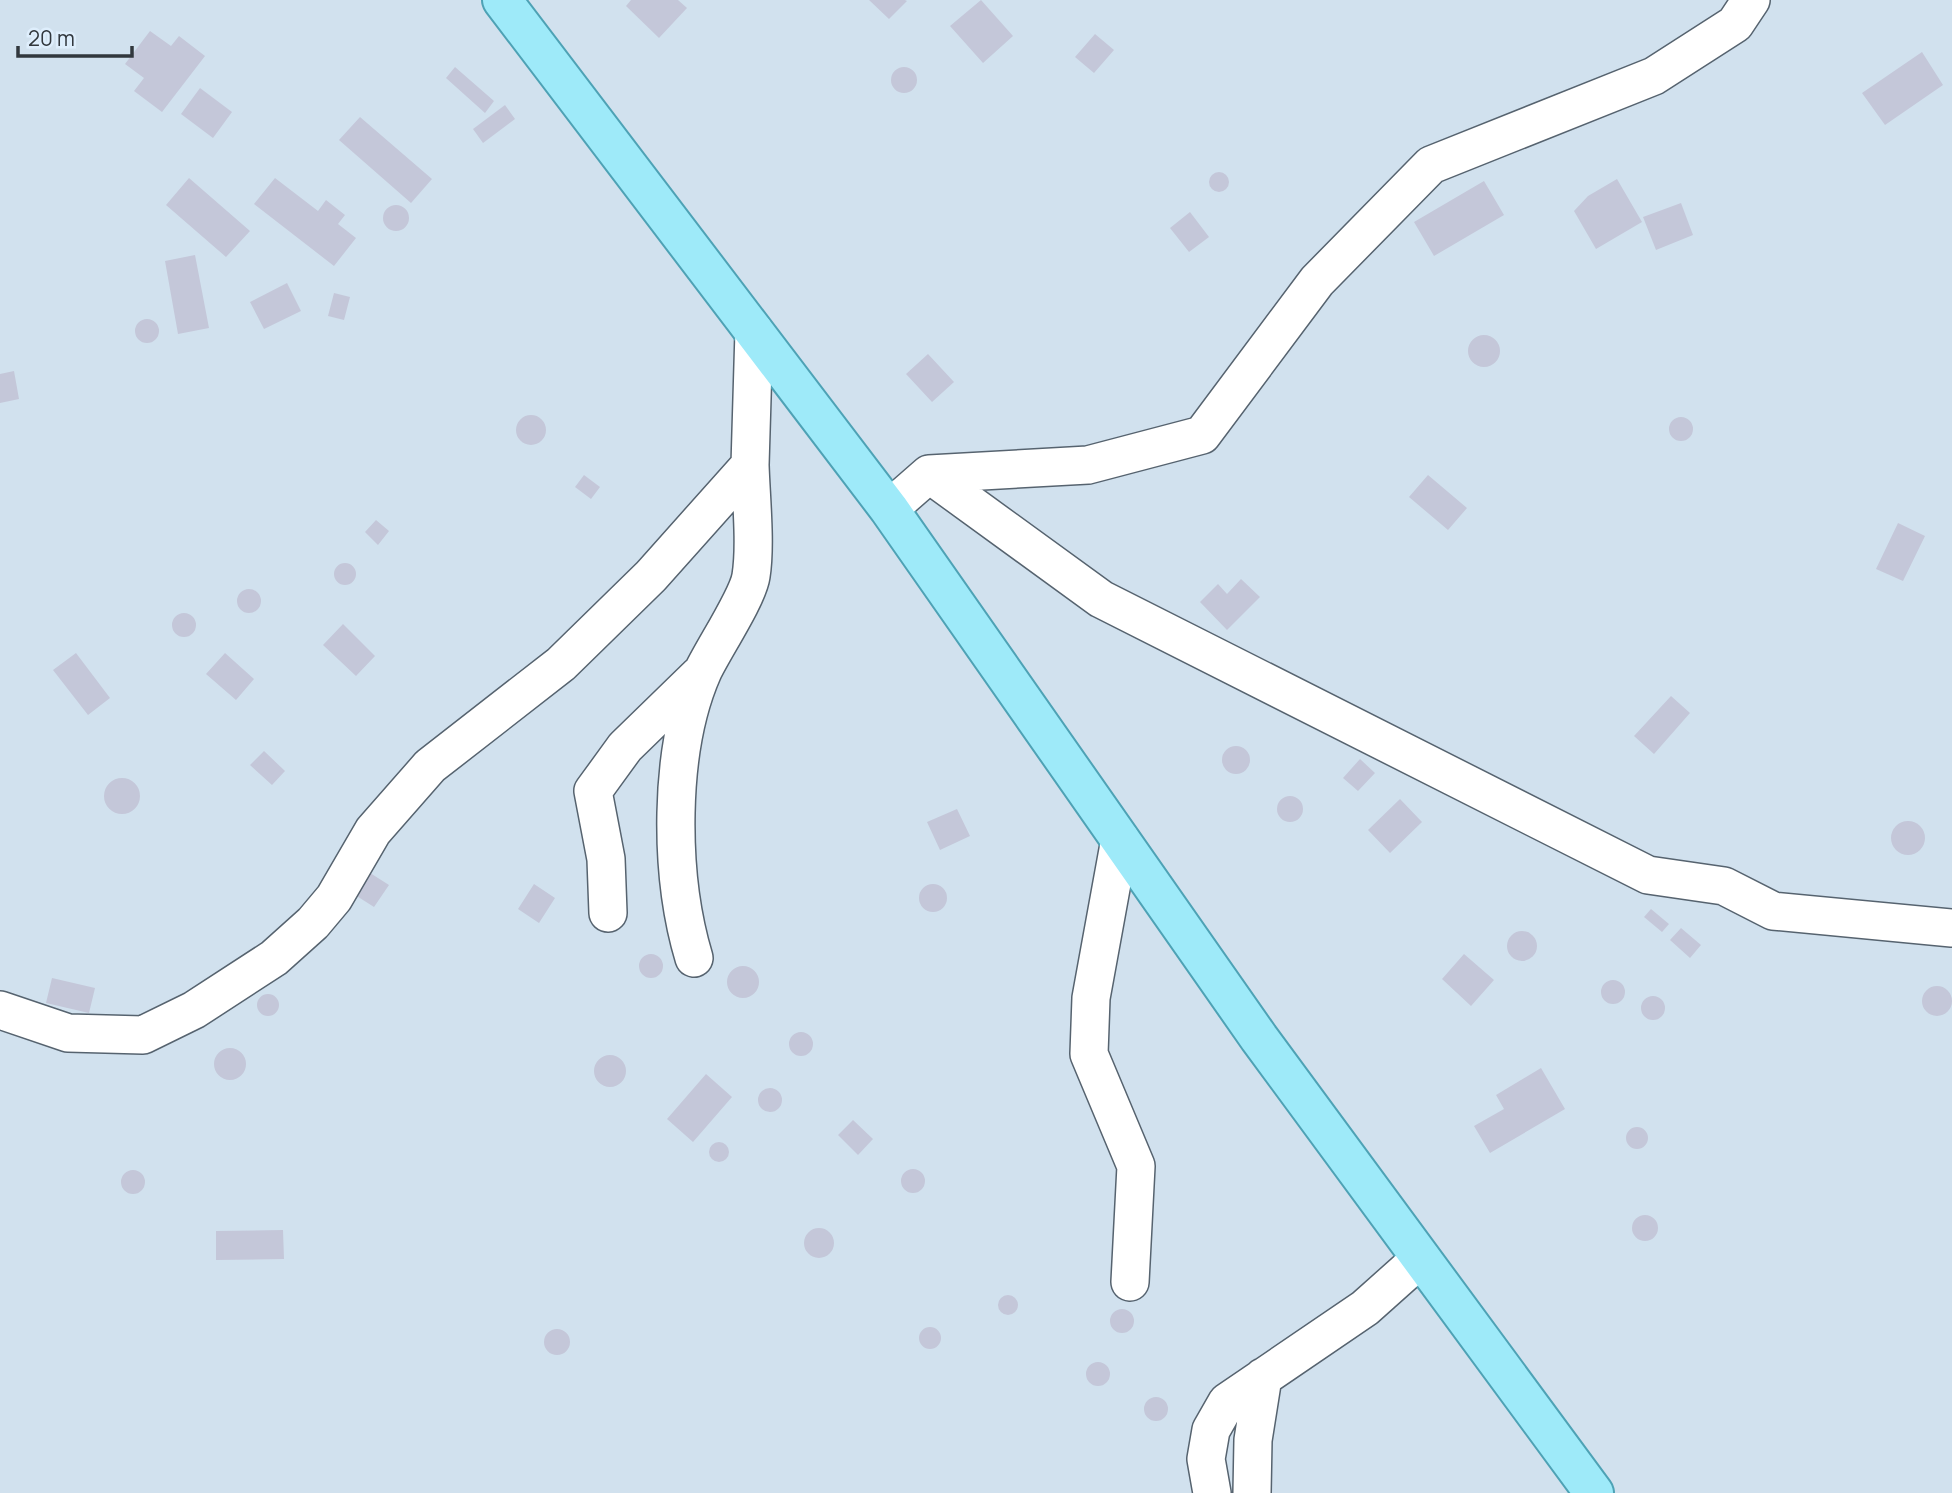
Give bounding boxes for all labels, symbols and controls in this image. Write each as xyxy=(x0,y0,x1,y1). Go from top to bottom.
scale bar xyxy=(18,14,131,58)
text: 20 m xyxy=(28,24,75,52)

